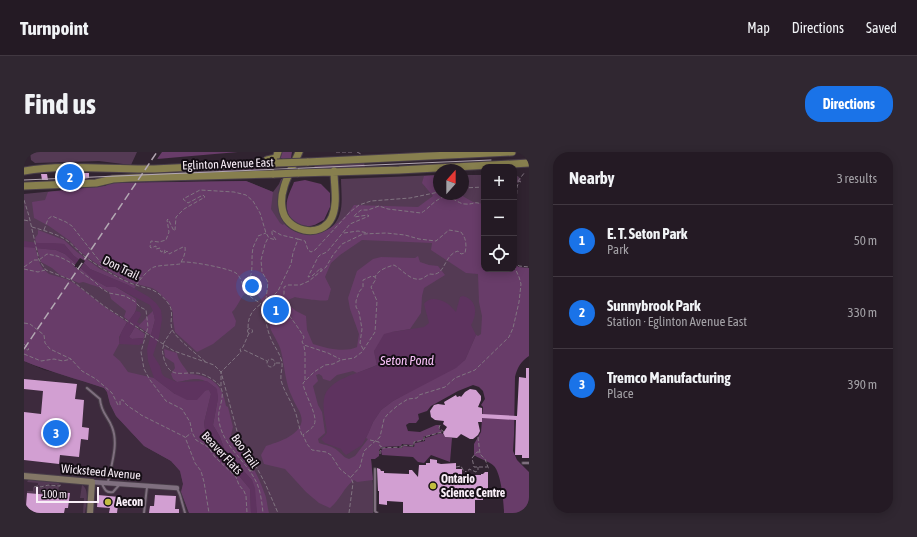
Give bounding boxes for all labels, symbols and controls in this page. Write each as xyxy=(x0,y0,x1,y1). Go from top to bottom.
text: Turnpoint xyxy=(20,17,88,39)
text: Map xyxy=(747,20,770,36)
text: Directions xyxy=(792,20,844,36)
text: Saved xyxy=(866,20,897,36)
button: Directions xyxy=(805,86,893,122)
text: Find us xyxy=(24,88,96,120)
street label: Eglinton Avenue East xyxy=(182,155,275,173)
pin: 2 xyxy=(57,162,83,192)
north arrow xyxy=(433,164,469,200)
map controls xyxy=(481,164,517,272)
button: + xyxy=(481,164,517,200)
text: Nearby xyxy=(569,168,615,188)
text: 3 results xyxy=(837,171,877,186)
button: − xyxy=(481,200,517,236)
text: E. T. Seton Park xyxy=(607,225,687,242)
text: 1 xyxy=(579,233,585,248)
text: 50 m xyxy=(854,233,877,248)
button: locate xyxy=(481,236,517,272)
text: Park xyxy=(607,242,629,257)
street label: Don Trail xyxy=(100,253,142,283)
your location xyxy=(242,276,262,296)
pin: 1 xyxy=(263,295,289,325)
text: Sunnybrook Park xyxy=(607,297,701,314)
text: 2 xyxy=(579,305,585,320)
text: 330 m xyxy=(848,305,877,320)
text: Station · Eglinton Avenue East xyxy=(607,314,747,329)
water label: Seton Pond xyxy=(379,353,434,368)
text: Tremco Manufacturing xyxy=(607,369,731,386)
text: 3 xyxy=(579,377,585,392)
text: 390 m xyxy=(848,377,877,392)
text: Place xyxy=(607,386,634,401)
pin: 3 xyxy=(43,418,69,448)
street label: Beaver Flats xyxy=(199,429,245,477)
street label: Boo Trail xyxy=(228,431,262,471)
street label: Wicksteed Avenue xyxy=(61,462,141,482)
place label: Ontario Science Centre xyxy=(441,472,506,500)
marker: Ontario Science Centre xyxy=(428,481,438,491)
scale bar xyxy=(36,485,99,504)
text: 100 m xyxy=(42,488,67,500)
place label: Aecon xyxy=(115,495,143,509)
marker: Aecon xyxy=(103,497,113,507)

